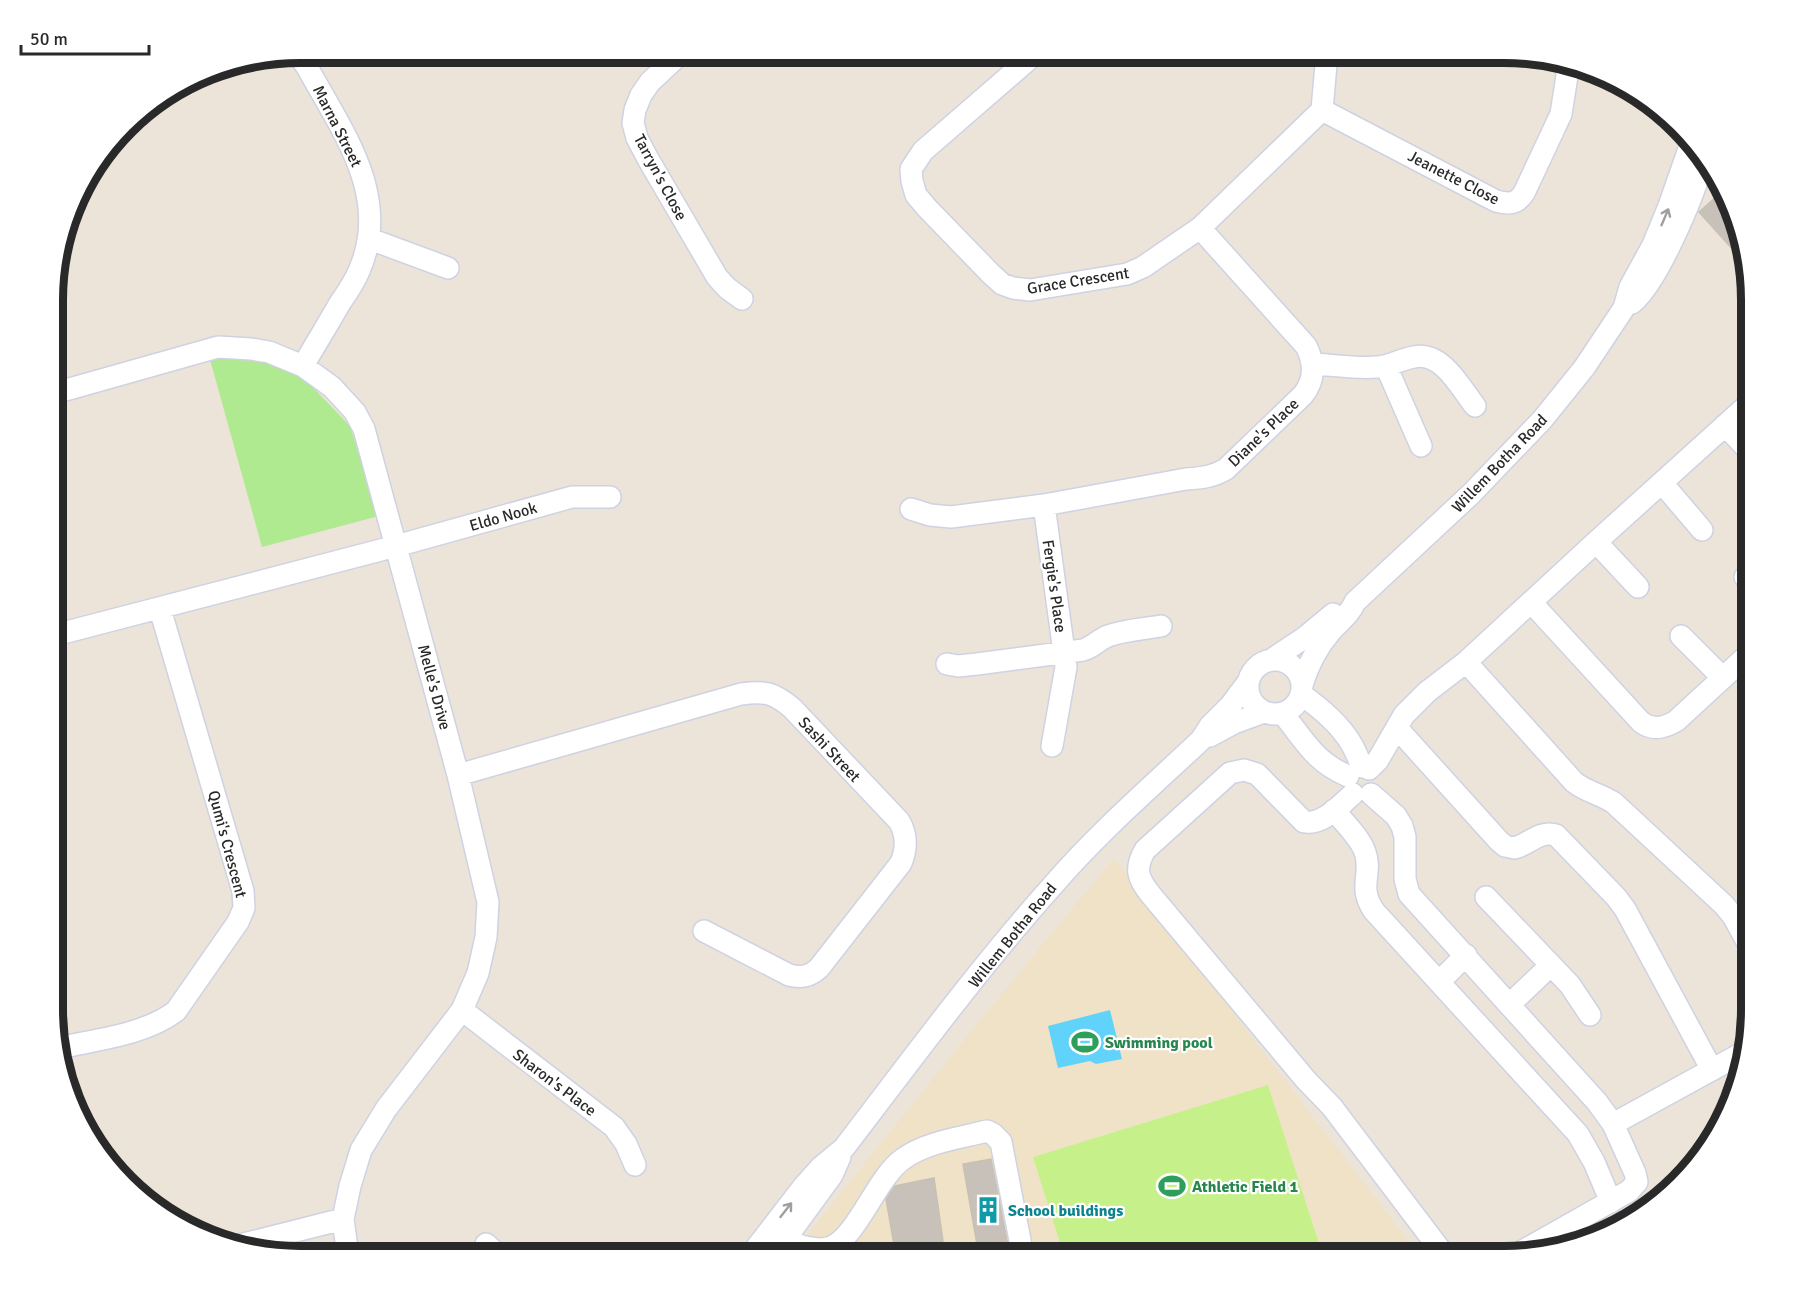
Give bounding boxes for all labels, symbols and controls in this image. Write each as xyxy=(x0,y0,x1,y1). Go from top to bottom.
scale bar xyxy=(21,18,148,56)
text: 50 m xyxy=(30,28,68,50)
street label: Marna Street xyxy=(308,82,366,171)
street label: Tarryn's Close xyxy=(629,131,691,224)
street label: Jeanette Close xyxy=(1404,146,1503,210)
one-way arrow xyxy=(1660,208,1671,226)
street label: Grace Crescent xyxy=(1026,263,1131,299)
street label: Diane's Place xyxy=(1224,394,1303,471)
street label: Willem Botha Road xyxy=(1448,410,1552,517)
street label: Eldo Nook xyxy=(467,498,539,536)
street label: Fergie's Place xyxy=(1038,538,1070,634)
street label: Melle's Drive xyxy=(413,642,455,732)
street label: Sashi Street xyxy=(794,713,865,787)
street label: Qumi's Crescent xyxy=(203,788,251,900)
street label: Willem Botha Road xyxy=(964,879,1061,992)
sports icon: Swimming pool xyxy=(1070,1027,1100,1057)
place label: Swimming pool xyxy=(1105,1033,1213,1053)
street label: Sharon's Place xyxy=(509,1045,600,1121)
sports icon: Athletic Field 1 xyxy=(1157,1171,1187,1201)
place label: Athletic Field 1 xyxy=(1192,1177,1299,1197)
building icon: School buildings xyxy=(973,1195,1003,1225)
place label: School buildings xyxy=(1008,1201,1123,1221)
one-way arrow xyxy=(779,1202,792,1218)

